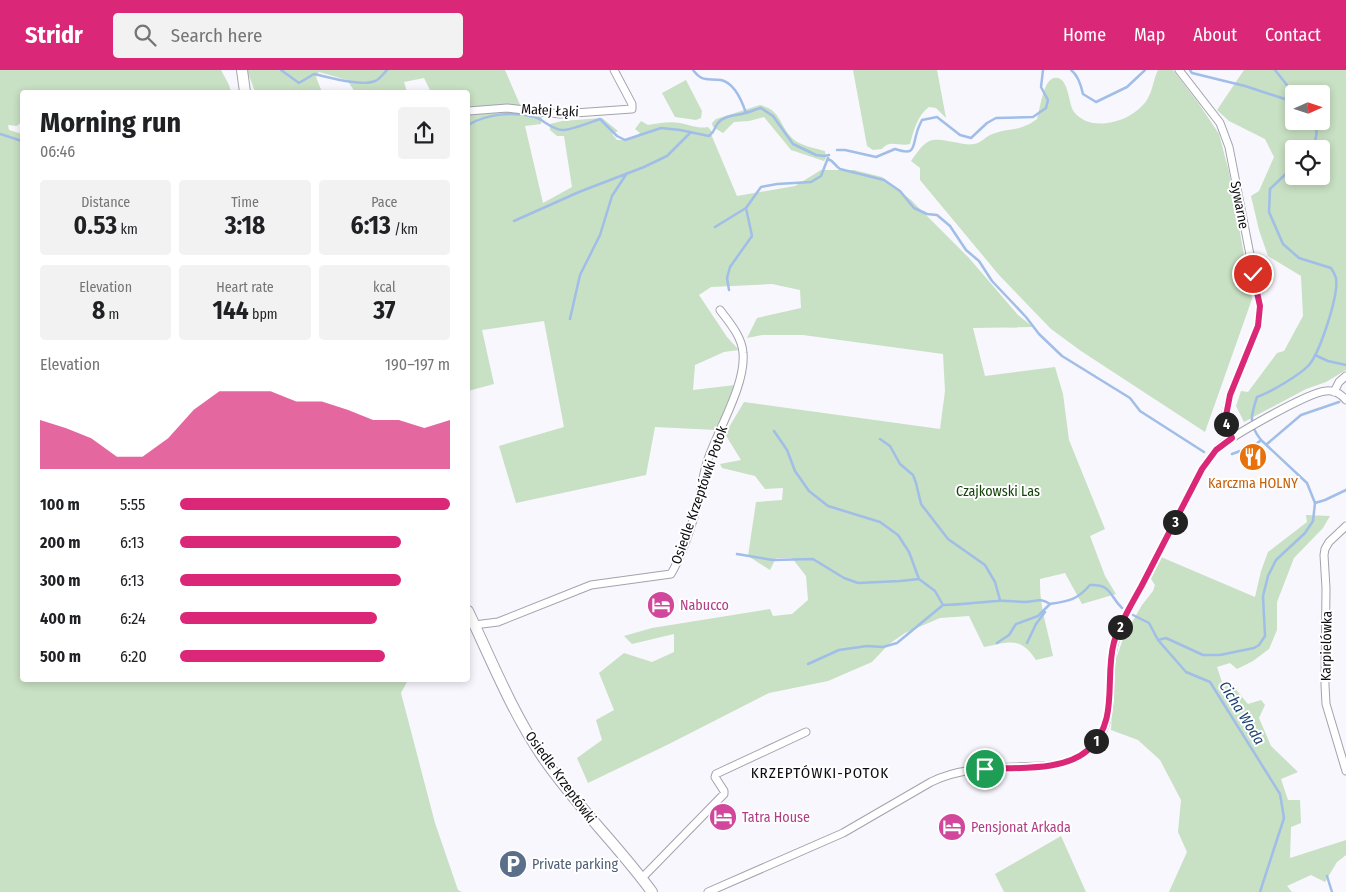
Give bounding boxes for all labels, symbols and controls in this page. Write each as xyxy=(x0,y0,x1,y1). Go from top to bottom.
search box xyxy=(113,13,463,58)
text: Stridr xyxy=(25,21,83,49)
icon: search xyxy=(131,21,159,49)
text: Search here xyxy=(171,24,262,47)
text: Home xyxy=(1063,24,1106,46)
text: Map xyxy=(1134,24,1165,46)
text: About xyxy=(1193,24,1237,46)
text: Contact xyxy=(1265,24,1321,46)
north arrow xyxy=(1285,85,1330,130)
map controls xyxy=(1285,85,1330,185)
street label: Małej Łąki xyxy=(521,101,579,120)
text: Morning run xyxy=(40,106,181,139)
button: share xyxy=(398,107,450,159)
button: locate xyxy=(1285,140,1330,185)
text: 06:46 xyxy=(40,142,75,161)
street label: Sywarne xyxy=(1227,180,1252,230)
text: Distance xyxy=(81,194,130,211)
text: Time xyxy=(231,194,259,211)
text: Pace xyxy=(371,194,397,211)
text: 0.53 xyxy=(74,211,117,241)
text: 3:18 xyxy=(225,211,265,241)
text: 6:13 xyxy=(351,211,391,241)
text: km xyxy=(117,221,138,238)
text: /km xyxy=(391,221,418,238)
pin xyxy=(1232,253,1274,295)
icon: check xyxy=(1239,260,1267,288)
text: Elevation xyxy=(79,279,132,296)
text: Heart rate xyxy=(216,279,274,296)
text: kcal xyxy=(373,279,396,296)
text: 8 xyxy=(92,296,105,326)
text: 144 xyxy=(212,296,249,326)
text: 37 xyxy=(373,296,396,326)
text: m xyxy=(105,306,119,323)
text: bpm xyxy=(249,306,278,323)
text: Elevation xyxy=(40,355,100,374)
text: 190–197 m xyxy=(385,355,450,374)
pin: 4 xyxy=(1214,412,1238,436)
text: 4 xyxy=(1223,416,1230,433)
street label: Osiedle Krzeptówki Potok xyxy=(668,423,731,567)
restaurant icon: Karczma HOLNY xyxy=(1238,442,1268,472)
place label: Karczma HOLNY xyxy=(1208,475,1298,492)
park label: Czajkowski Las xyxy=(956,483,1040,500)
text: 100 m xyxy=(40,495,80,514)
text: 5:55 xyxy=(120,495,145,514)
pin: 3 xyxy=(1162,510,1188,534)
text: 3 xyxy=(1172,514,1179,531)
text: 200 m xyxy=(40,533,80,552)
text: 6:13 xyxy=(120,533,144,552)
text: 300 m xyxy=(40,571,81,590)
text: 6:13 xyxy=(120,571,144,590)
hotel icon: Nabucco xyxy=(646,590,676,620)
place label: Nabucco xyxy=(680,597,729,614)
text: 400 m xyxy=(40,609,81,628)
text: 6:24 xyxy=(120,609,146,628)
street label: Karpielówka xyxy=(1317,611,1336,681)
pin: 2 xyxy=(1108,614,1132,640)
text: 2 xyxy=(1117,619,1124,636)
text: 500 m xyxy=(40,647,81,666)
text: 6:20 xyxy=(120,647,147,666)
water label: Cicha Woda xyxy=(1215,678,1269,748)
street label: Osiedle Krzeptówki xyxy=(522,728,600,827)
pin: 1 xyxy=(1084,728,1108,754)
text: 1 xyxy=(1094,733,1099,750)
pin xyxy=(964,748,1006,790)
icon: arrive xyxy=(971,755,999,783)
district label: KRZEPTÓWKI-POTOK xyxy=(751,764,889,782)
hotel icon: Tatra House xyxy=(708,802,738,832)
place label: Tatra House xyxy=(742,809,810,826)
hotel icon: Pensjonat Arkada xyxy=(937,812,967,842)
place label: Pensjonat Arkada xyxy=(971,819,1071,836)
parking icon: Private parking xyxy=(498,849,528,879)
place label: Private parking xyxy=(532,856,618,873)

